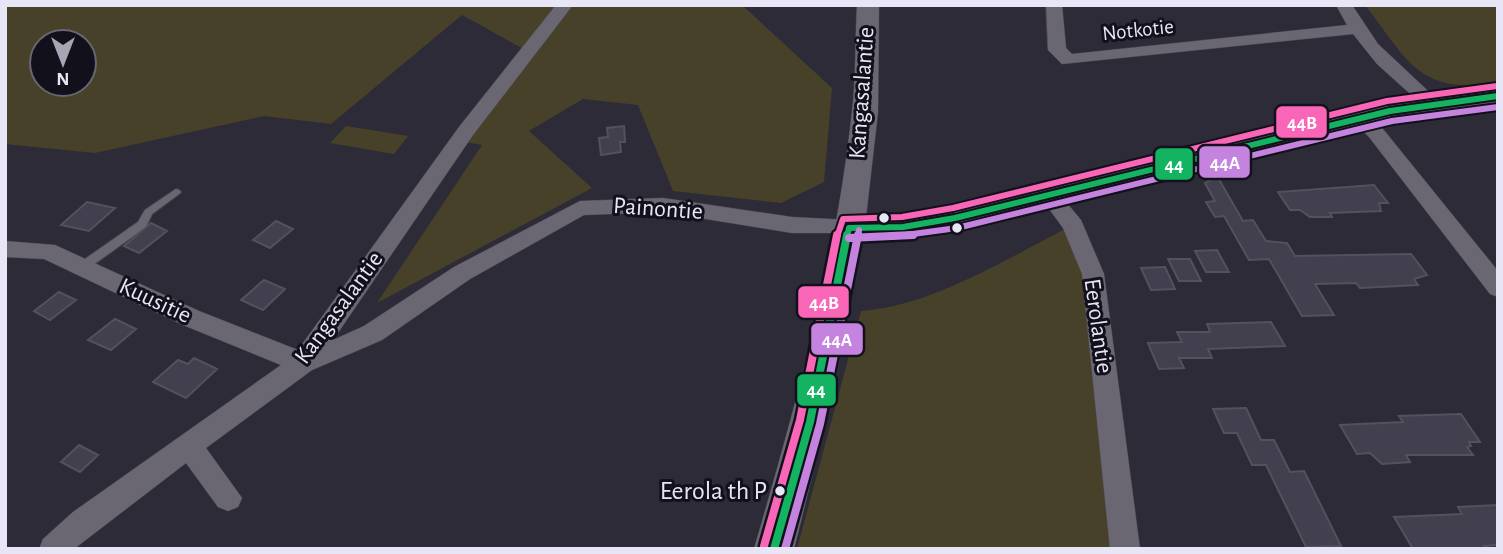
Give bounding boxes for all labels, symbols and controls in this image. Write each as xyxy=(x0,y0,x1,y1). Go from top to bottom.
street label: Notkotie xyxy=(1101,16,1175,44)
street label: Kangasalantie xyxy=(845,26,879,160)
north arrow xyxy=(28,28,98,98)
text: N xyxy=(56,69,70,88)
line badge: 44B xyxy=(1275,105,1328,139)
text: 44B xyxy=(1287,114,1317,133)
line badge: 44A xyxy=(1198,145,1251,179)
line badge: 44 xyxy=(1154,147,1194,181)
text: 44A xyxy=(1210,154,1241,173)
text: 44 xyxy=(1164,156,1184,175)
street label: Painontie xyxy=(612,194,704,224)
unlabelled marker xyxy=(877,211,891,225)
unlabelled marker xyxy=(950,221,964,235)
street label: Kangasalantie xyxy=(290,247,388,369)
street label: Kuusitie xyxy=(115,274,195,328)
street label: Eerolantie xyxy=(1079,277,1117,375)
line badge: 44B xyxy=(797,285,850,319)
text: 44B xyxy=(809,294,839,313)
line badge: 44A xyxy=(810,322,864,356)
text: 44A xyxy=(822,331,853,350)
line badge: 44 xyxy=(796,373,837,407)
text: 44 xyxy=(806,381,826,400)
place label: Eerola th P xyxy=(660,478,767,504)
marker: Eerola th P xyxy=(773,484,787,498)

